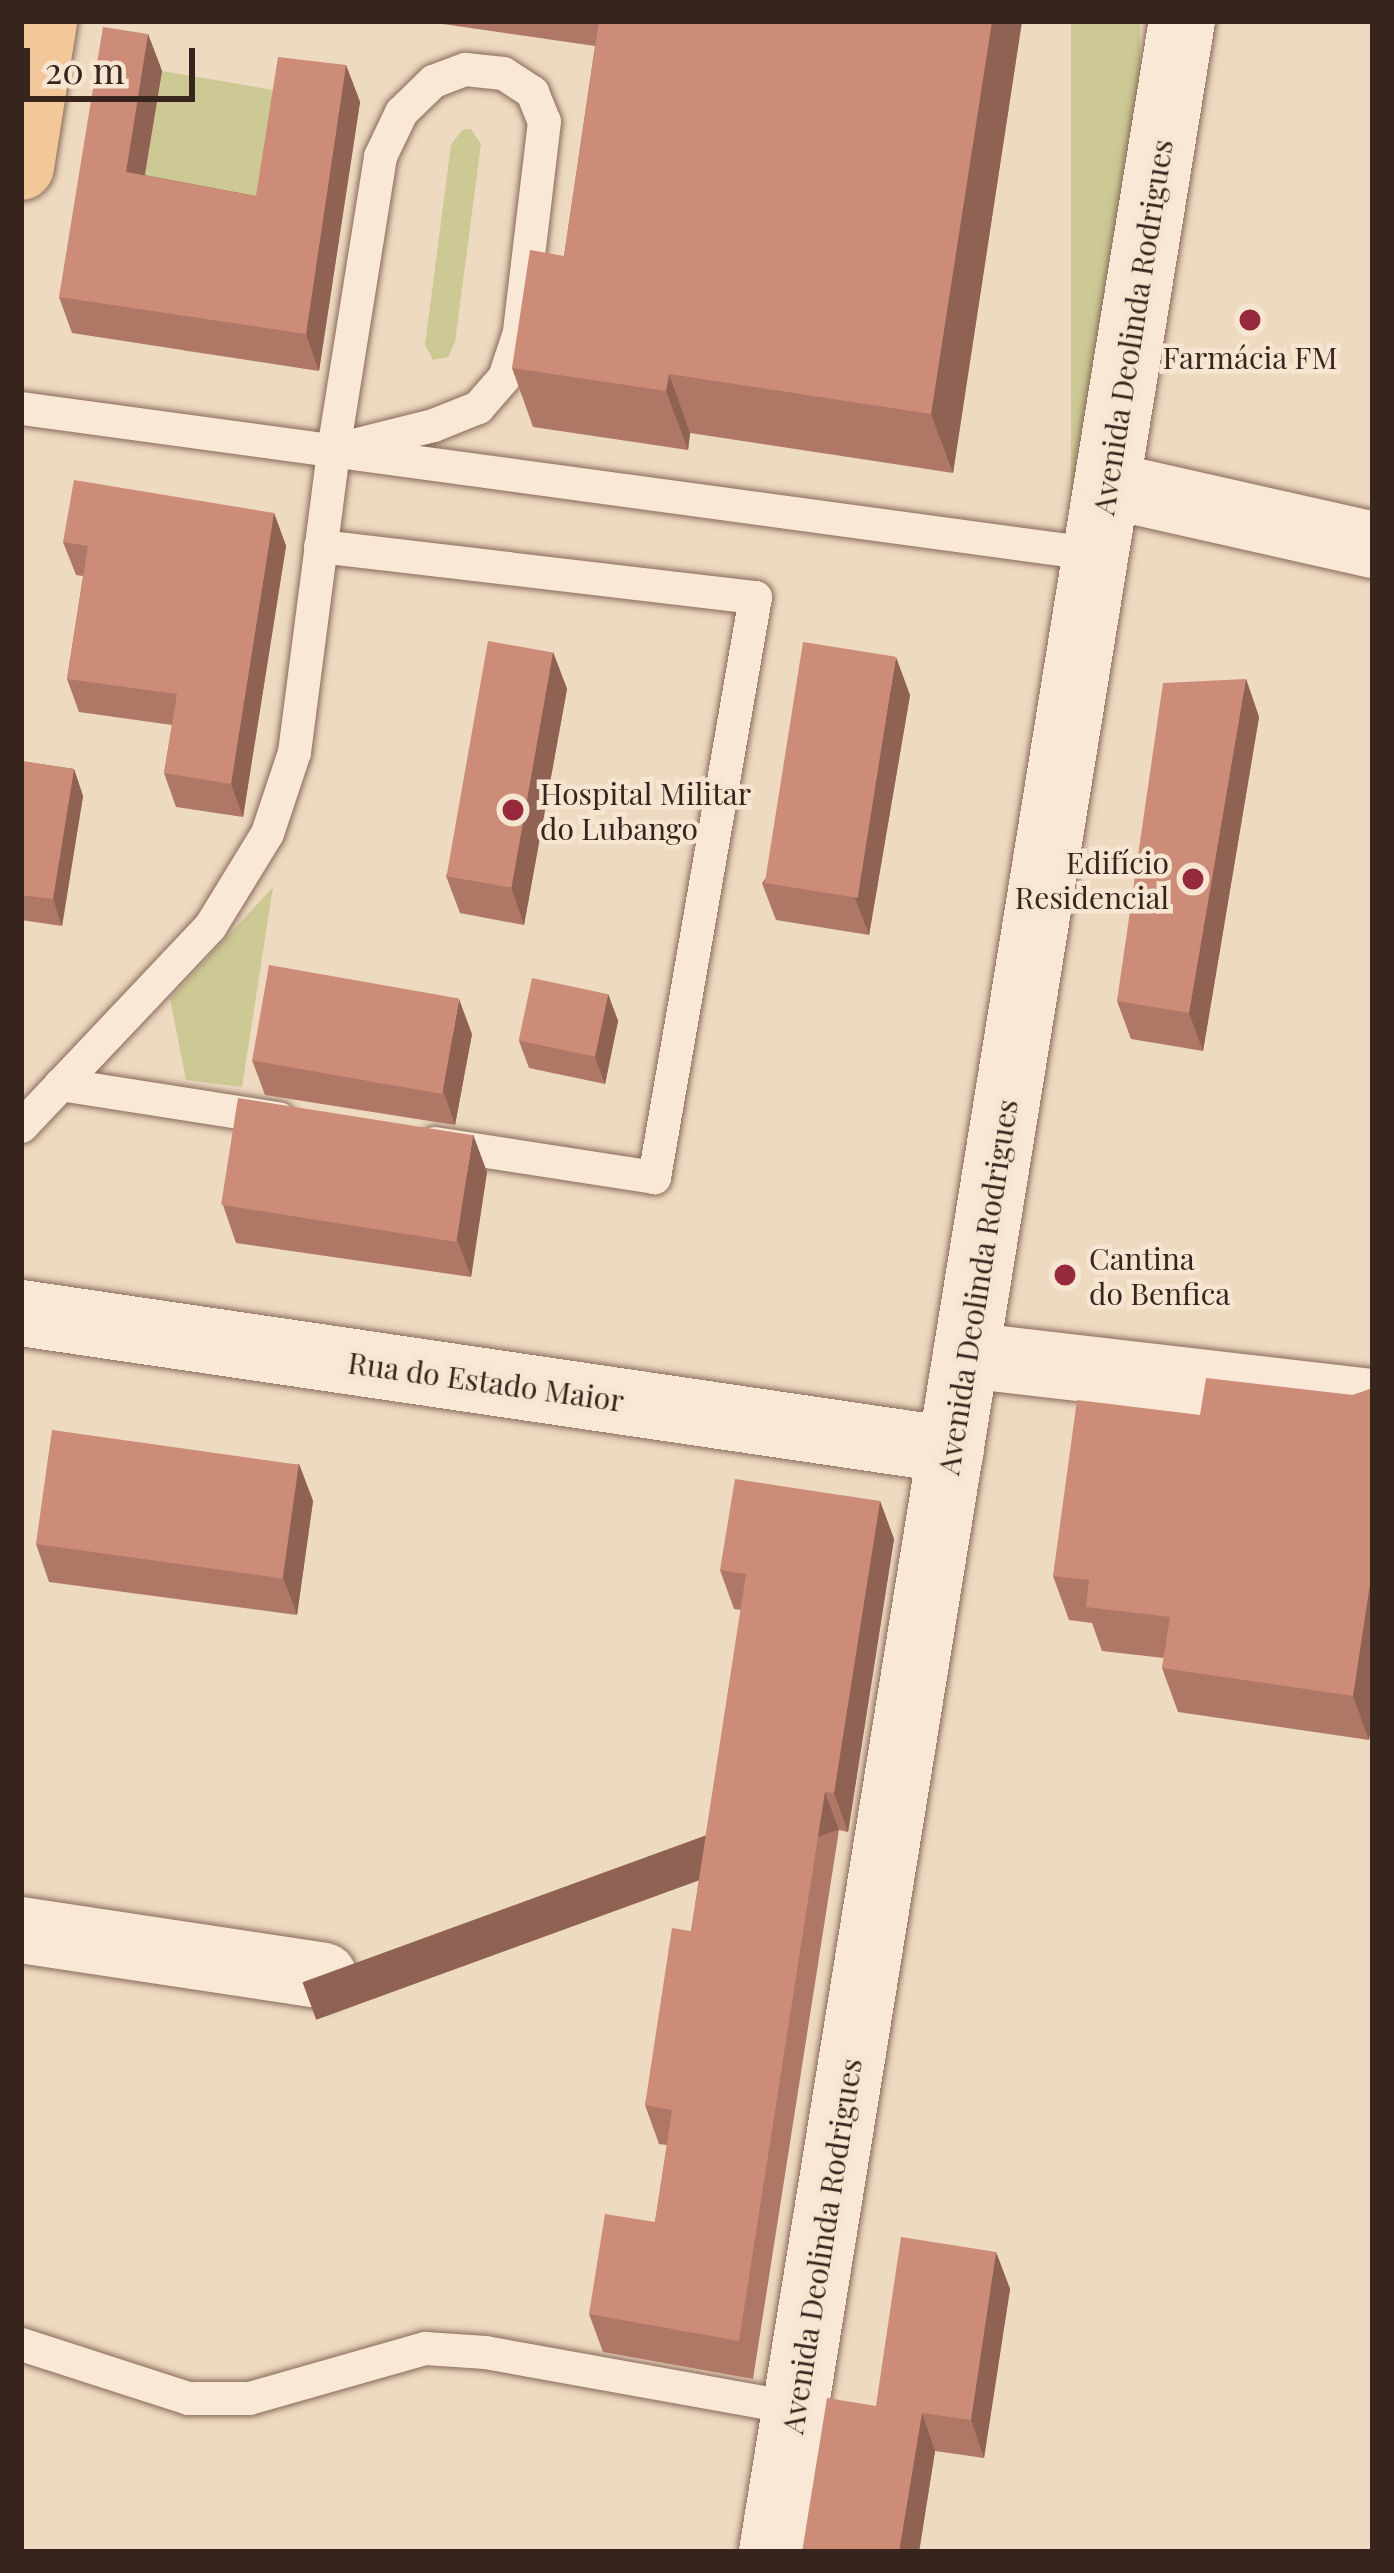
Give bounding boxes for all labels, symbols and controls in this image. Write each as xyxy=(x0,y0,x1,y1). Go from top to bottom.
scale bar xyxy=(30,24,201,98)
text: 20 m xyxy=(45,45,125,93)
street label: Avenida Deolinda Rodrigues xyxy=(1084,136,1180,518)
marker: Farmácia FM xyxy=(1237,307,1263,333)
place label: Farmácia FM xyxy=(1162,339,1338,375)
place label: Hospital Militar do Lubango xyxy=(540,775,751,846)
marker: Hospital Militar do Lubango xyxy=(497,794,529,826)
place label: Edifício Residencial xyxy=(1015,844,1169,914)
marker: Edifício Residencial xyxy=(1180,866,1206,892)
street label: Avenida Deolinda Rodrigues xyxy=(929,1096,1025,1478)
place label: Cantina do Benfica xyxy=(1089,1240,1230,1310)
marker: Cantina do Benfica xyxy=(1052,1262,1078,1288)
street label: Rua do Estado Maior xyxy=(346,1344,626,1418)
street label: Avenida Deolinda Rodrigues xyxy=(773,2055,869,2437)

